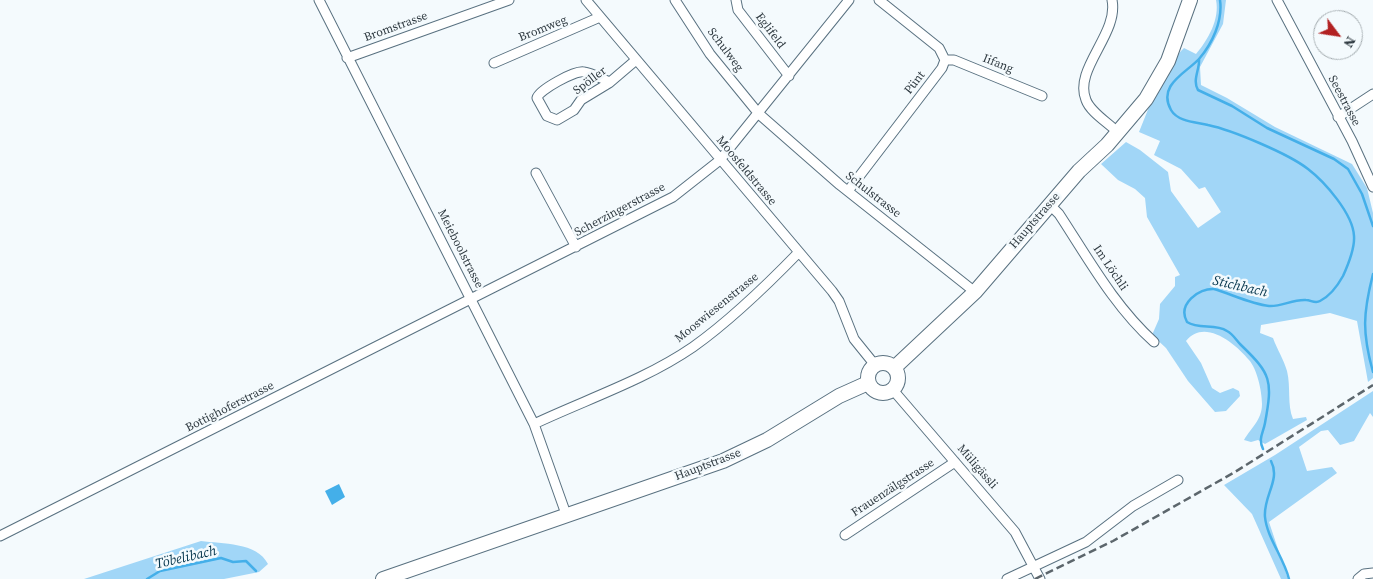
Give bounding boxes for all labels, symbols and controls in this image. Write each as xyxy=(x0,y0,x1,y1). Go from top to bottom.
street label: Bromstrasse xyxy=(362,9,430,45)
street label: Eglifeld xyxy=(752,10,788,52)
north arrow xyxy=(1313,10,1363,60)
street label: Bromweg xyxy=(517,13,569,45)
street label: Schulweg xyxy=(704,25,746,75)
text: N xyxy=(1339,33,1361,52)
street label: Iifang xyxy=(981,51,1015,77)
street label: Spöller xyxy=(571,64,609,98)
street label: Pünt xyxy=(902,69,928,97)
street label: Seestrasse xyxy=(1325,73,1363,129)
street label: Moosfeldstrasse xyxy=(713,133,779,209)
street label: Schulstrasse xyxy=(842,169,904,221)
street label: Scherzingerstrasse xyxy=(572,180,668,240)
street label: Hauptstrasse xyxy=(1007,190,1063,252)
street label: Meieboolstrasse xyxy=(434,207,486,291)
street label: Im Löchli xyxy=(1090,242,1130,294)
street label: Mooswiesenstrasse xyxy=(672,270,762,346)
water label: Stichbach xyxy=(1211,273,1269,301)
street label: Bottighoferstrasse xyxy=(183,379,277,435)
street label: Müligässli xyxy=(954,442,1000,492)
street label: Hauptstrasse xyxy=(673,446,743,484)
street label: Frauenzälgstrasse xyxy=(849,456,937,520)
water label: Töbelibach xyxy=(154,543,218,573)

